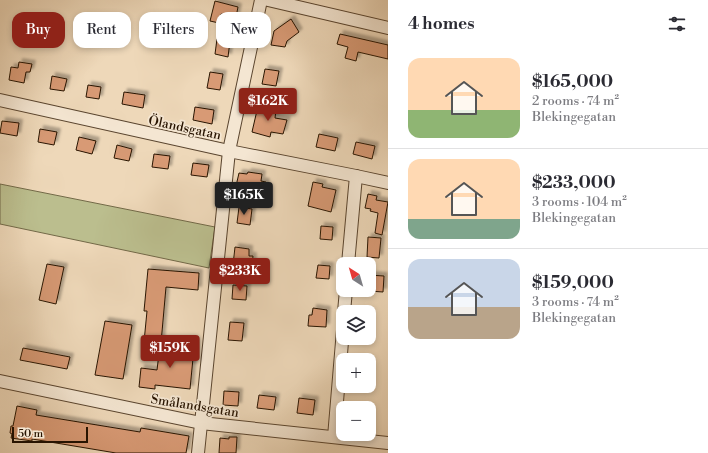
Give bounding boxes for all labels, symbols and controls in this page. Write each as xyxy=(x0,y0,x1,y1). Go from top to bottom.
chip: Buy xyxy=(12,12,65,48)
chip: Rent xyxy=(73,12,131,48)
chip: Filters xyxy=(139,12,208,48)
chip: New xyxy=(216,12,271,48)
text: 4 homes xyxy=(408,13,475,35)
icon: filters xyxy=(666,13,688,35)
text: $165,000 xyxy=(532,71,613,93)
icon: home xyxy=(440,74,488,122)
pin: $162K xyxy=(240,88,296,122)
text: $162K xyxy=(248,93,288,109)
text: 2 rooms · 74 m² xyxy=(532,93,619,109)
text: Blekingegatan xyxy=(532,109,616,125)
street label: Ölandsgatan xyxy=(147,111,223,144)
text: $233,000 xyxy=(532,172,616,194)
icon: home xyxy=(440,175,488,223)
pin: $165K xyxy=(216,182,272,216)
text: $165K xyxy=(224,187,264,203)
text: 3 rooms · 104 m² xyxy=(532,194,627,210)
text: Blekingegatan xyxy=(532,210,616,226)
north arrow xyxy=(336,257,376,297)
map controls xyxy=(336,257,376,441)
pin: $233K xyxy=(212,258,268,292)
text: $233K xyxy=(219,263,261,279)
text: $159,000 xyxy=(532,272,614,294)
icon: home xyxy=(440,275,488,323)
text: 3 rooms · 74 m² xyxy=(532,294,619,310)
button: layers xyxy=(336,305,376,345)
text: Blekingegatan xyxy=(532,310,616,326)
pin: $159K xyxy=(142,335,198,369)
text: $159K xyxy=(150,340,190,356)
button: + xyxy=(336,353,376,393)
street label: Smålandsgatan xyxy=(150,391,240,421)
button: − xyxy=(336,401,376,441)
scale bar xyxy=(12,425,88,444)
text: 50 m xyxy=(18,427,43,441)

